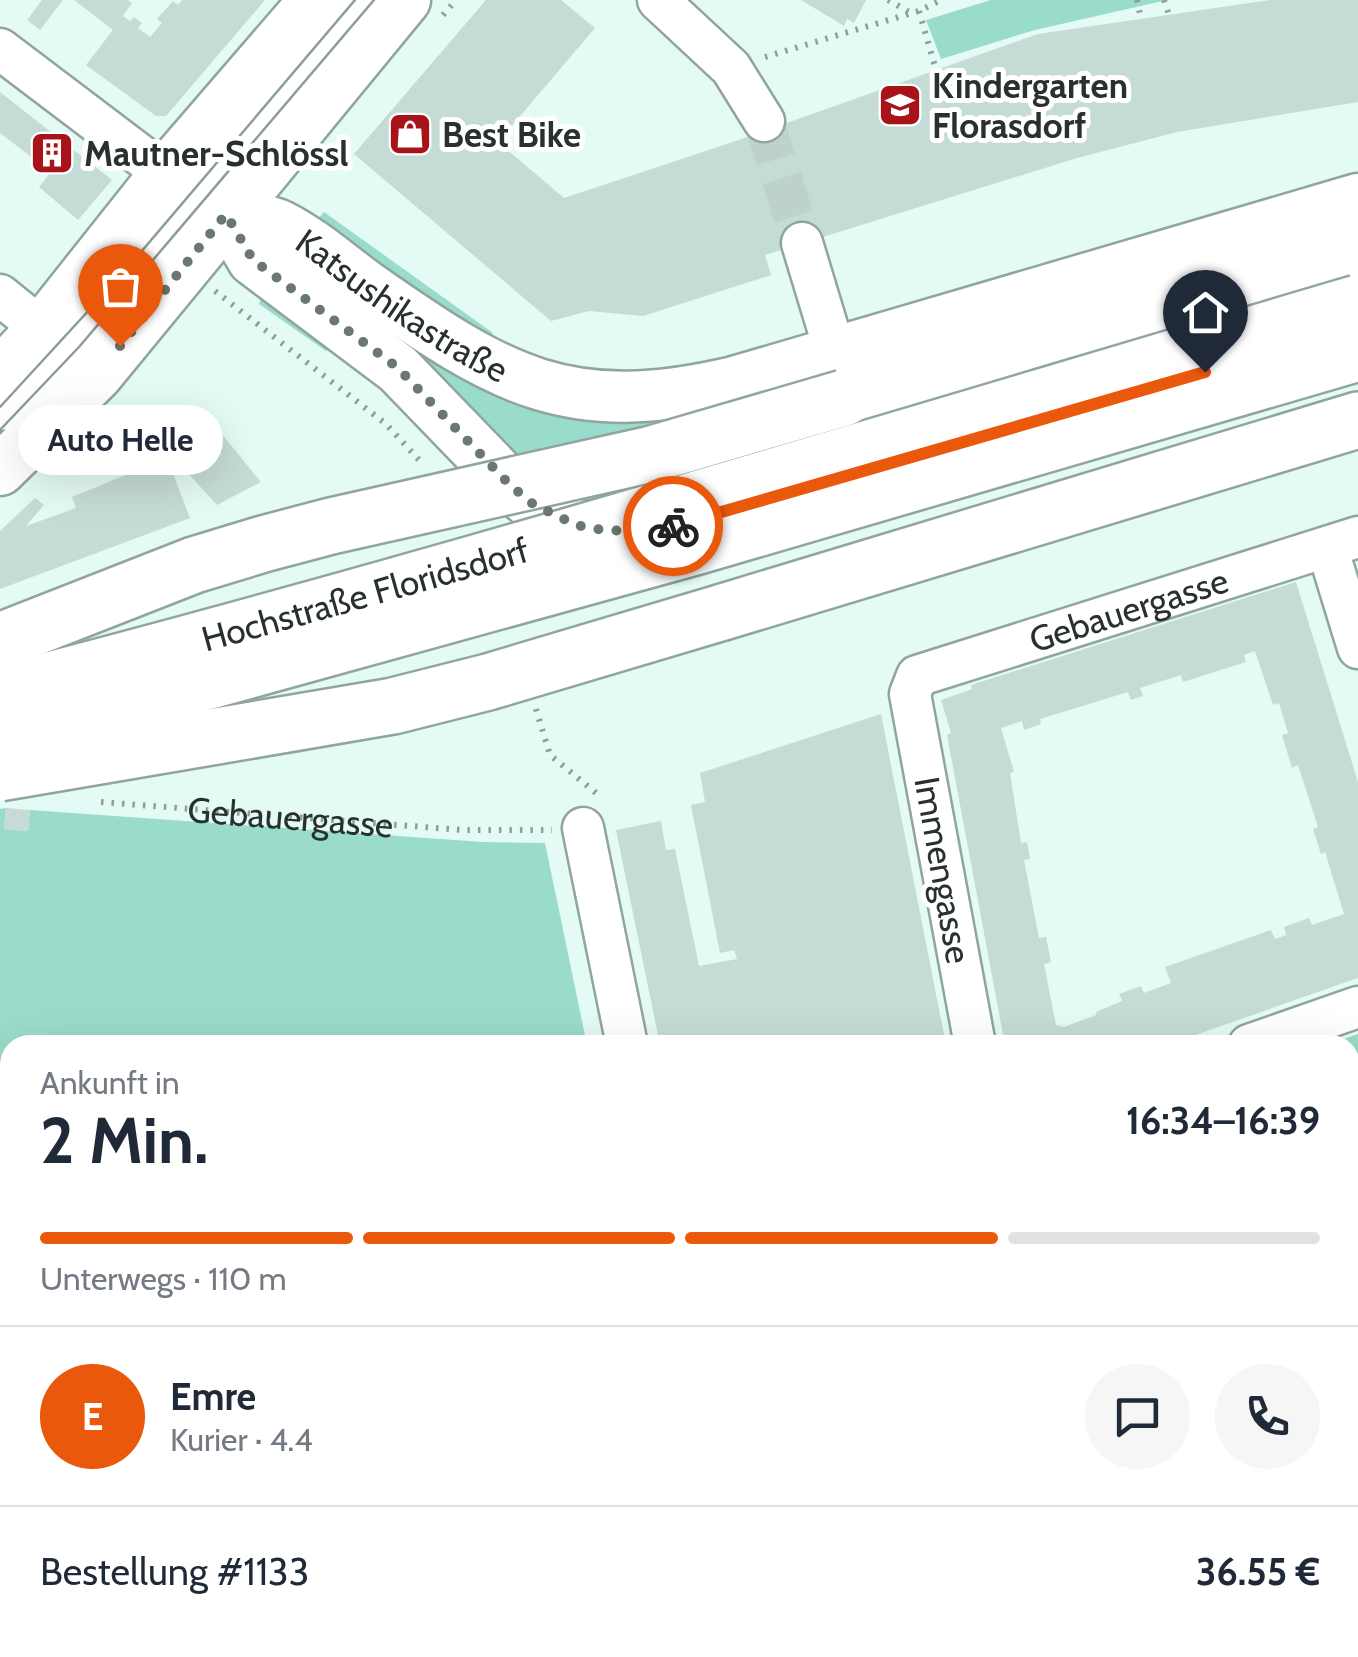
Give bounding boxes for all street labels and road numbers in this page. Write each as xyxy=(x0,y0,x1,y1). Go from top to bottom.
street label: Katsushikastraße xyxy=(288,219,515,391)
street label: Hochstraße Floridsdorf xyxy=(197,527,534,660)
street label: Gebauergasse xyxy=(1024,558,1233,661)
street label: Immengasse xyxy=(905,773,981,967)
street label: Gebauergasse xyxy=(186,787,395,846)

